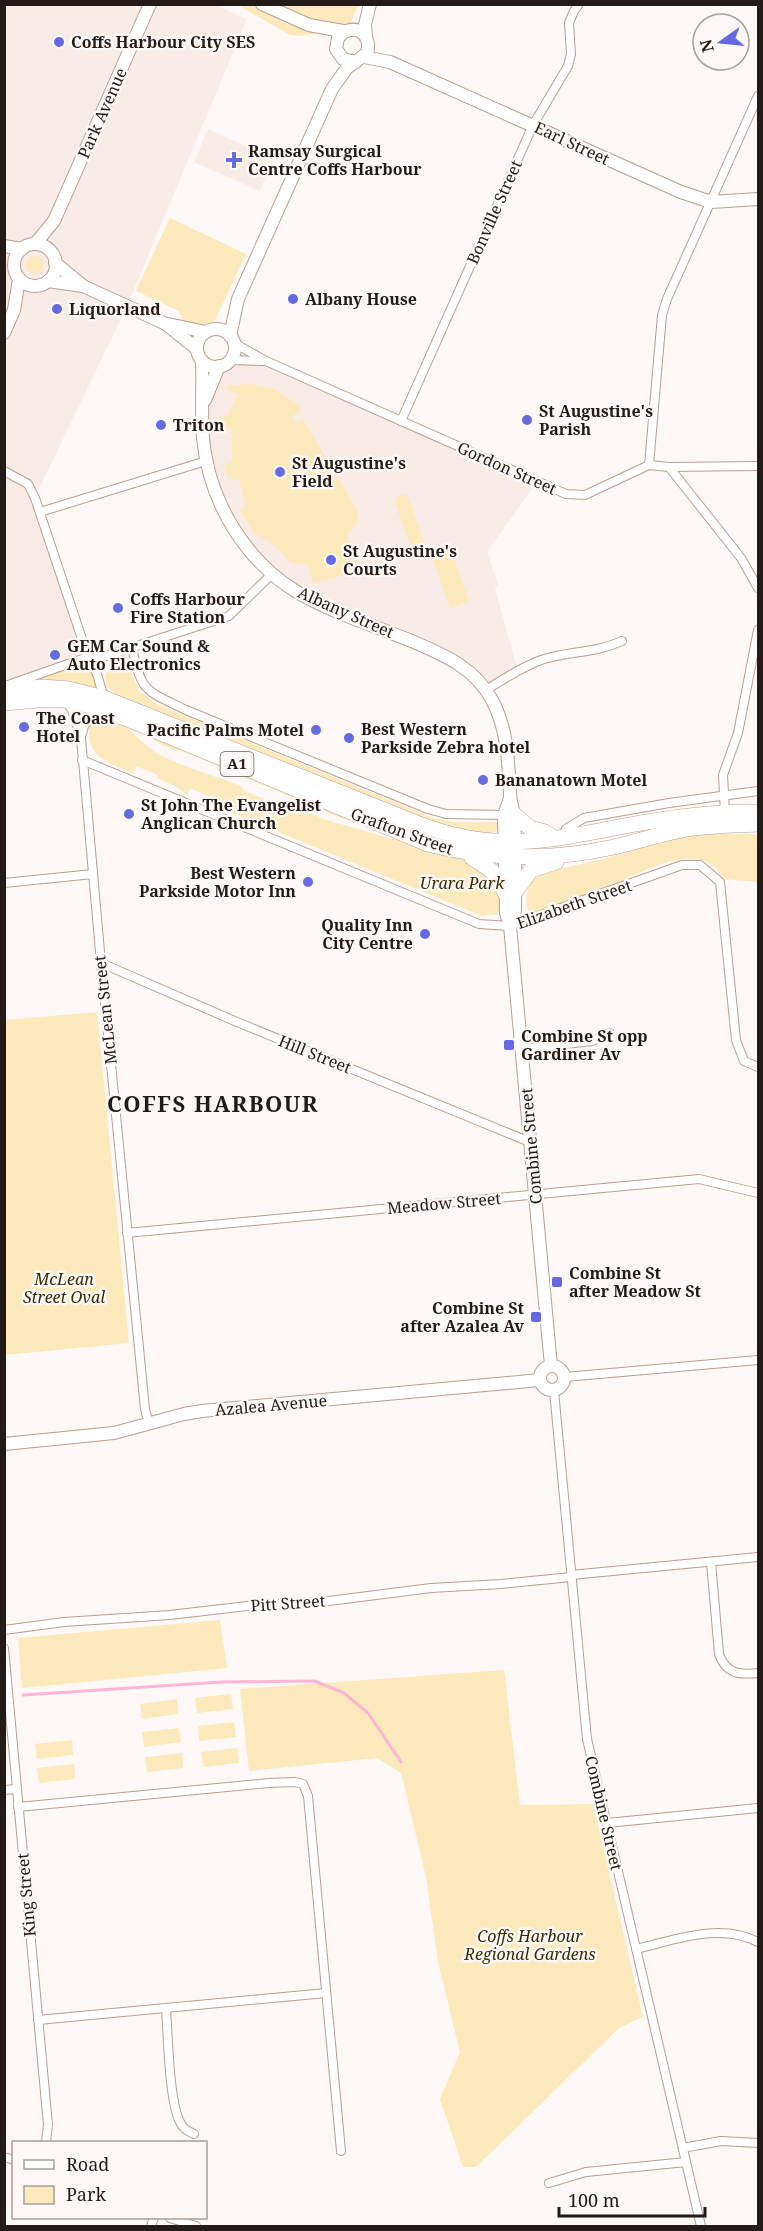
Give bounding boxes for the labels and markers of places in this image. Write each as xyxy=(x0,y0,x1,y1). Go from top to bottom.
place label: Coffs Harbour City SES xyxy=(71,31,255,53)
marker: Coffs Harbour City SES xyxy=(52,35,66,49)
place label: Ramsay Surgical Centre Coffs Harbour xyxy=(248,140,422,180)
marker: Ramsay Surgical Centre Coffs Harbour xyxy=(225,151,243,169)
place label: Albany House xyxy=(305,288,417,310)
marker: Albany House xyxy=(286,292,300,306)
place label: Liquorland xyxy=(69,298,161,320)
marker: Liquorland xyxy=(50,302,64,316)
place label: St Augustine's Parish xyxy=(539,400,653,440)
marker: St Augustine's Parish xyxy=(520,413,534,427)
place label: Triton xyxy=(173,414,225,436)
marker: Triton xyxy=(154,418,168,432)
place label: St Augustine's Field xyxy=(292,452,406,492)
marker: St Augustine's Field xyxy=(273,465,287,479)
place label: St Augustine's Courts xyxy=(343,540,457,580)
marker: St Augustine's Courts xyxy=(324,553,338,567)
place label: Coffs Harbour Fire Station xyxy=(130,588,246,628)
marker: Coffs Harbour Fire Station xyxy=(111,601,125,615)
place label: GEM Car Sound & Auto Electronics xyxy=(67,635,210,675)
marker: GEM Car Sound & Auto Electronics xyxy=(48,648,62,662)
place label: The Coast Hotel xyxy=(36,707,115,747)
place label: Best Western Parkside Zebra hotel xyxy=(361,718,531,758)
place label: Pacific Palms Motel xyxy=(147,719,304,741)
marker: The Coast Hotel xyxy=(17,720,31,734)
marker: Pacific Palms Motel xyxy=(309,723,323,737)
marker: Best Western Parkside Zebra hotel xyxy=(342,731,356,745)
place label: Bananatown Motel xyxy=(495,769,647,791)
marker: Bananatown Motel xyxy=(476,773,490,787)
place label: St John The Evangelist Anglican Church xyxy=(141,794,321,834)
marker: St John The Evangelist Anglican Church xyxy=(122,807,136,821)
place label: Best Western Parkside Motor Inn xyxy=(139,862,296,902)
marker: Best Western Parkside Motor Inn xyxy=(301,875,315,889)
place label: Quality Inn City Centre xyxy=(321,914,413,954)
marker: Quality Inn City Centre xyxy=(418,927,432,941)
place label: Combine St opp Gardiner Av xyxy=(521,1025,648,1065)
marker: Combine St opp Gardiner Av xyxy=(502,1038,516,1052)
place label: Combine St after Meadow St xyxy=(569,1262,702,1302)
marker: Combine St after Meadow St xyxy=(550,1275,564,1289)
place label: Combine St after Azalea Av xyxy=(400,1297,525,1337)
marker: Combine St after Azalea Av xyxy=(529,1310,543,1324)

